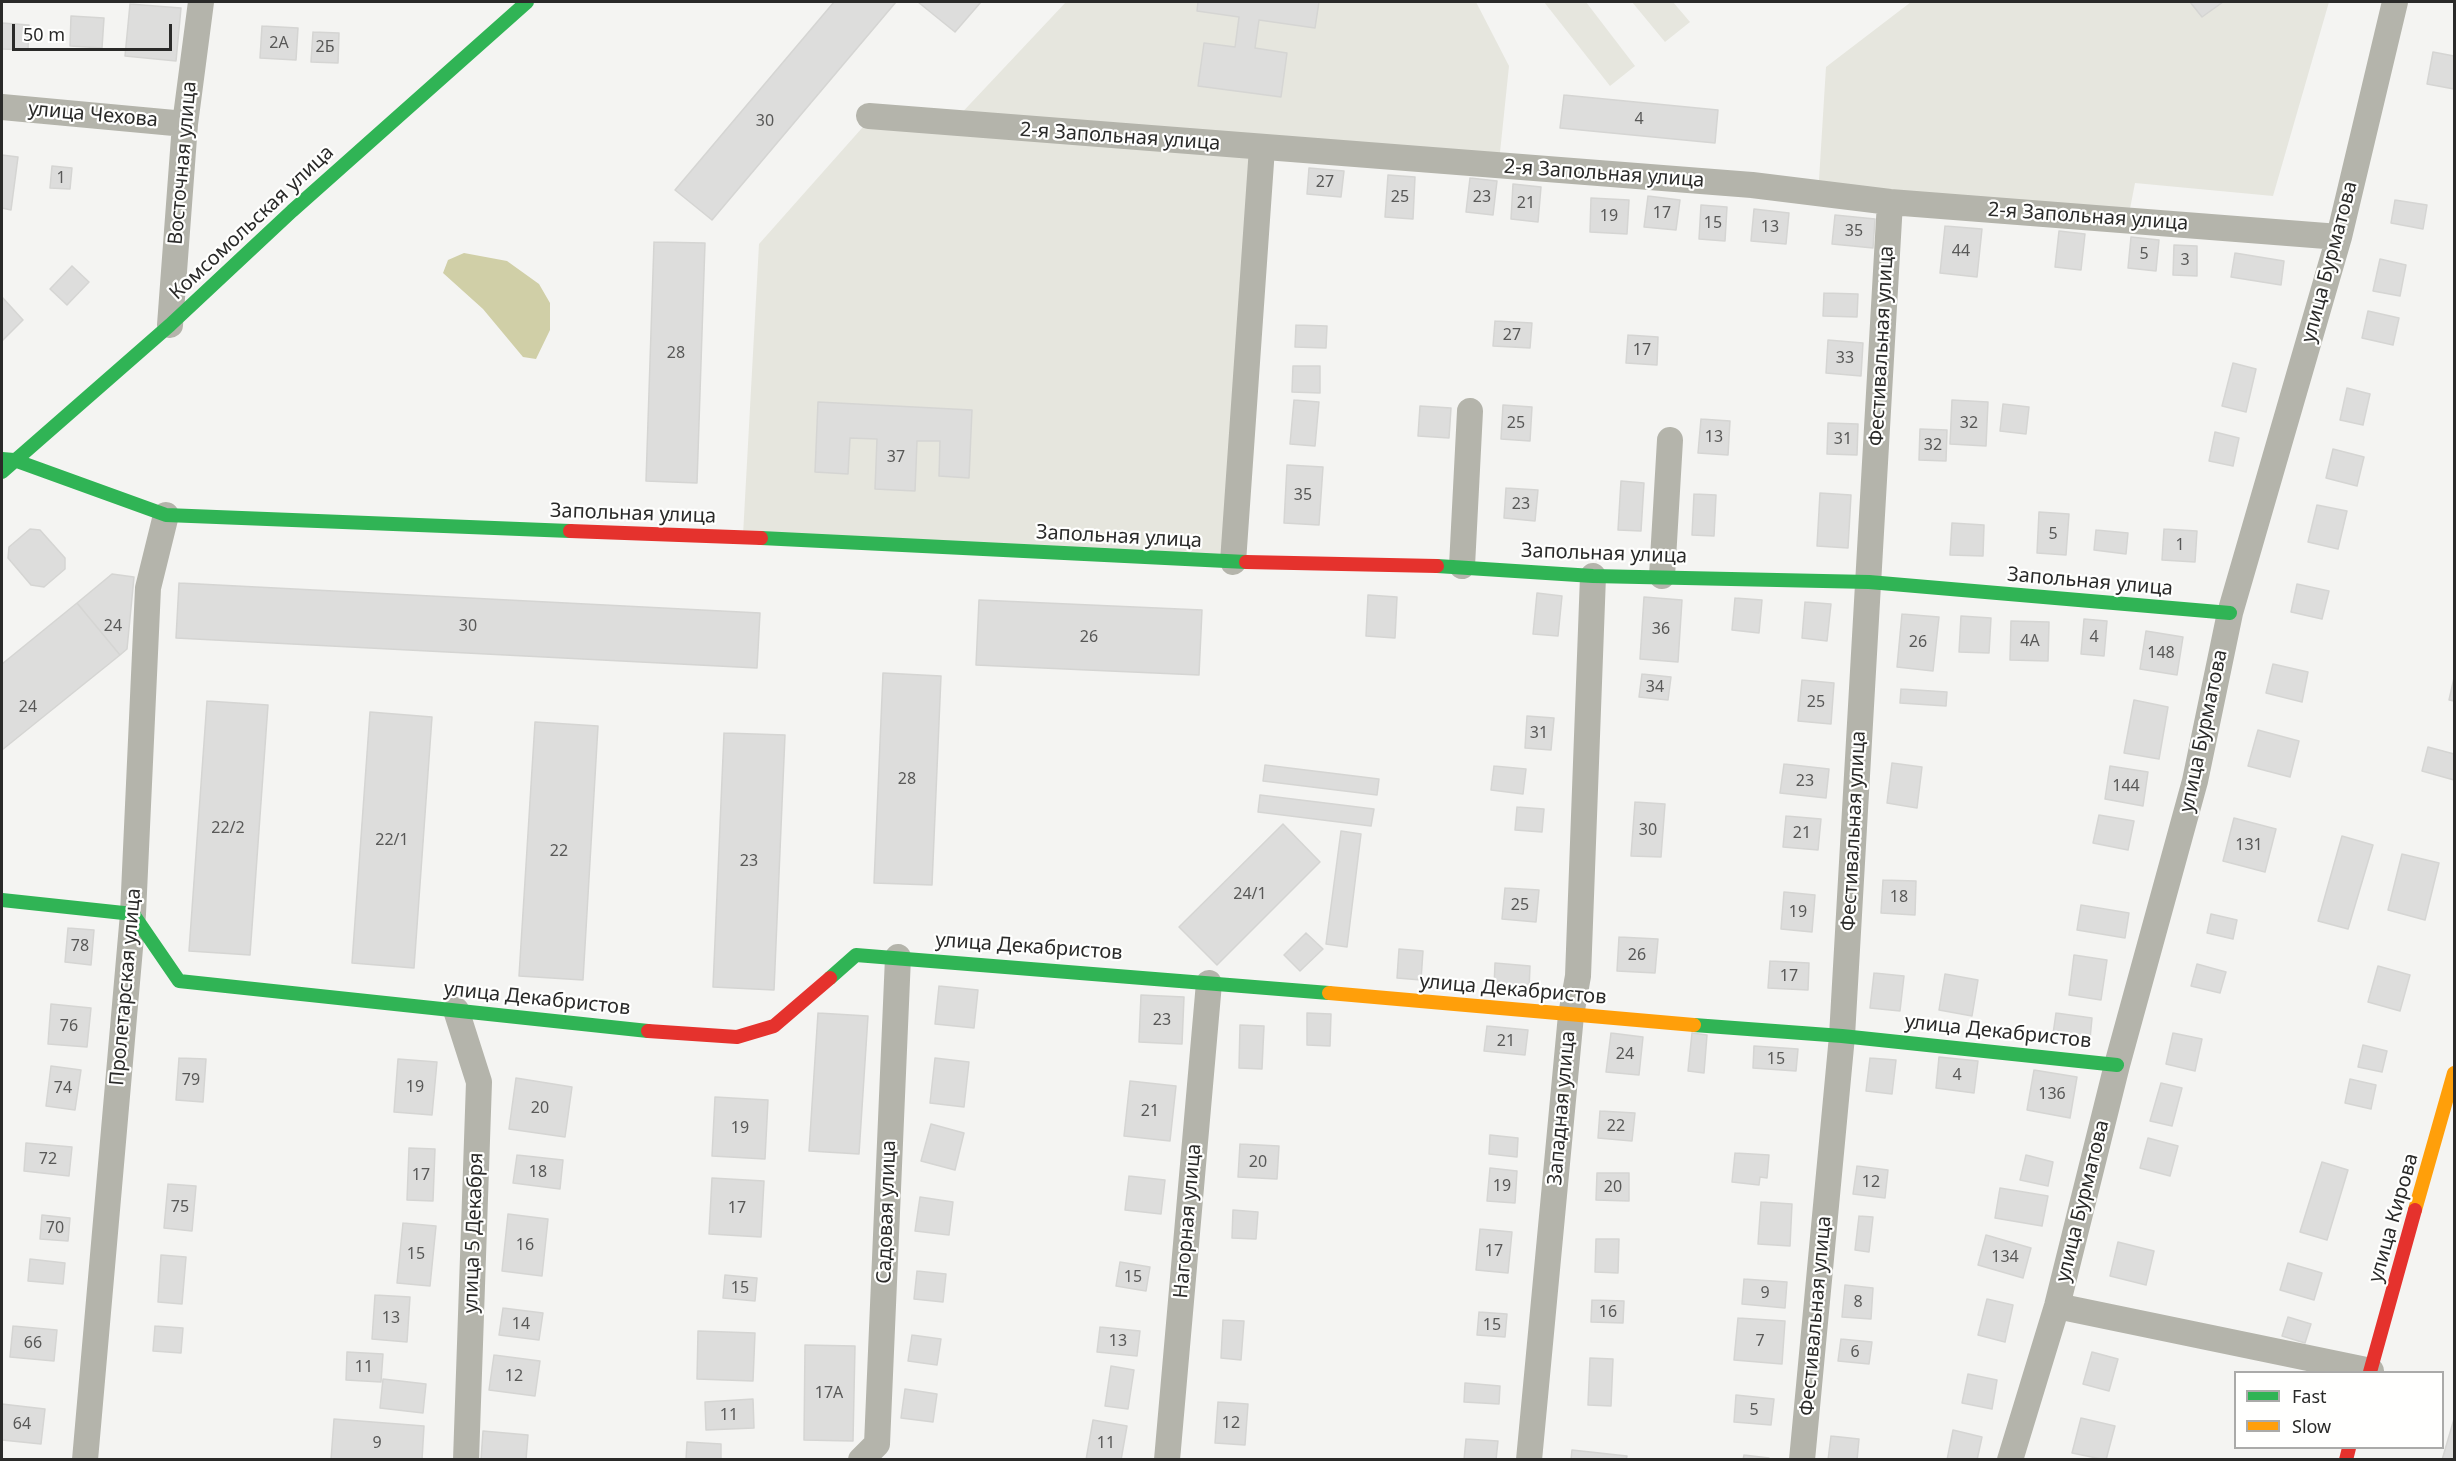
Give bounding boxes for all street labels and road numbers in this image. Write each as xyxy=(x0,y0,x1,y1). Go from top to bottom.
street label: Восточная улица xyxy=(164,80,202,246)
street label: улица Чехова xyxy=(27,97,159,133)
street label: 2-я Запольная улица xyxy=(1019,118,1221,156)
street label: Комсомольская улица xyxy=(165,141,339,305)
street label: 2-я Запольная улица xyxy=(1503,155,1705,193)
street label: улица Бурматова xyxy=(2297,179,2363,345)
street label: 2-я Запольная улица xyxy=(1987,198,2189,236)
street label: Фестивальная улица xyxy=(1865,245,1899,447)
street label: Запольная улица xyxy=(550,499,716,529)
street label: Запольная улица xyxy=(1035,521,1203,553)
street label: Запольная улица xyxy=(1521,539,1687,569)
street label: Запольная улица xyxy=(2006,563,2174,601)
street label: улица Бурматова xyxy=(2175,647,2233,815)
street label: Фестивальная улица xyxy=(1837,730,1871,932)
street label: Пролетарская улица xyxy=(105,887,147,1087)
street label: улица Декабристов xyxy=(935,928,1123,966)
street label: улица Декабристов xyxy=(1419,970,1607,1010)
street label: улица Декабристов xyxy=(443,977,631,1021)
street label: улица Декабристов xyxy=(1904,1010,2092,1054)
street label: Западная улица xyxy=(1543,1030,1581,1186)
street label: улица Бурматова xyxy=(2051,1118,2115,1284)
street label: Садовая улица xyxy=(872,1140,902,1284)
street label: Нагорная улица xyxy=(1169,1143,1207,1299)
street label: улица Кирова xyxy=(2364,1151,2424,1285)
street label: улица 5 Декабря xyxy=(459,1152,489,1314)
street label: Фестивальная улица xyxy=(1795,1215,1837,1417)

